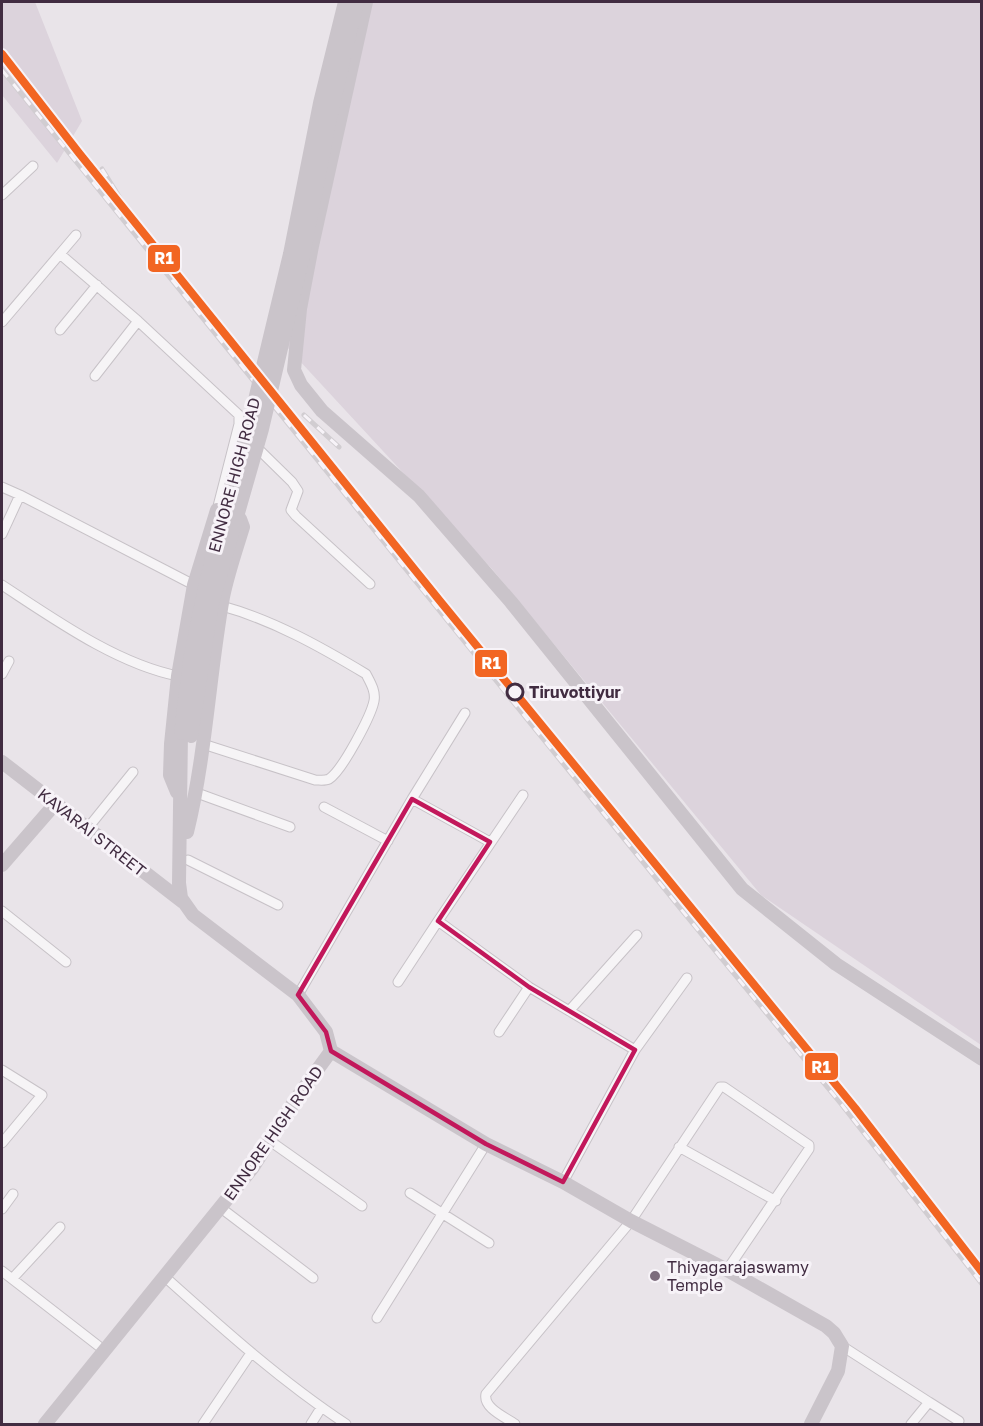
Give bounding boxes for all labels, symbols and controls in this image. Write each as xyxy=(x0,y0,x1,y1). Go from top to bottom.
line badge: R1 xyxy=(147,244,181,273)
text: R1 xyxy=(154,248,174,268)
street label: ENNORE HIGH ROAD xyxy=(204,395,264,555)
line badge: R1 xyxy=(474,649,508,678)
text: R1 xyxy=(481,653,501,673)
place label: Tiruvottiyur xyxy=(529,682,621,702)
marker: Tiruvottiyur xyxy=(506,683,524,701)
street label: KAVARAI STREET xyxy=(34,784,150,880)
line badge: R1 xyxy=(804,1052,839,1081)
text: R1 xyxy=(811,1057,831,1077)
street label: ENNORE HIGH ROAD xyxy=(219,1062,327,1204)
place label: Thiyagarajaswamy Temple xyxy=(667,1257,809,1295)
marker: Thiyagarajaswamy Temple xyxy=(648,1269,662,1283)

